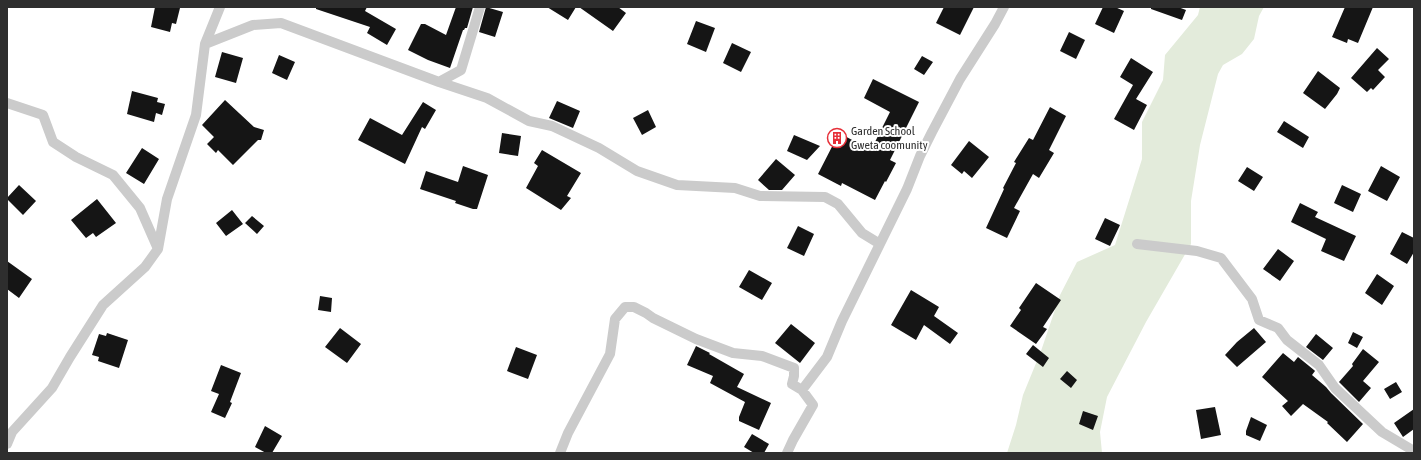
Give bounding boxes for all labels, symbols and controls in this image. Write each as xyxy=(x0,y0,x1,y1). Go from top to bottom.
place label: Garden School Gweta coomunity xyxy=(851,124,928,152)
building icon: Garden School Gweta coomunity xyxy=(826,127,848,149)

